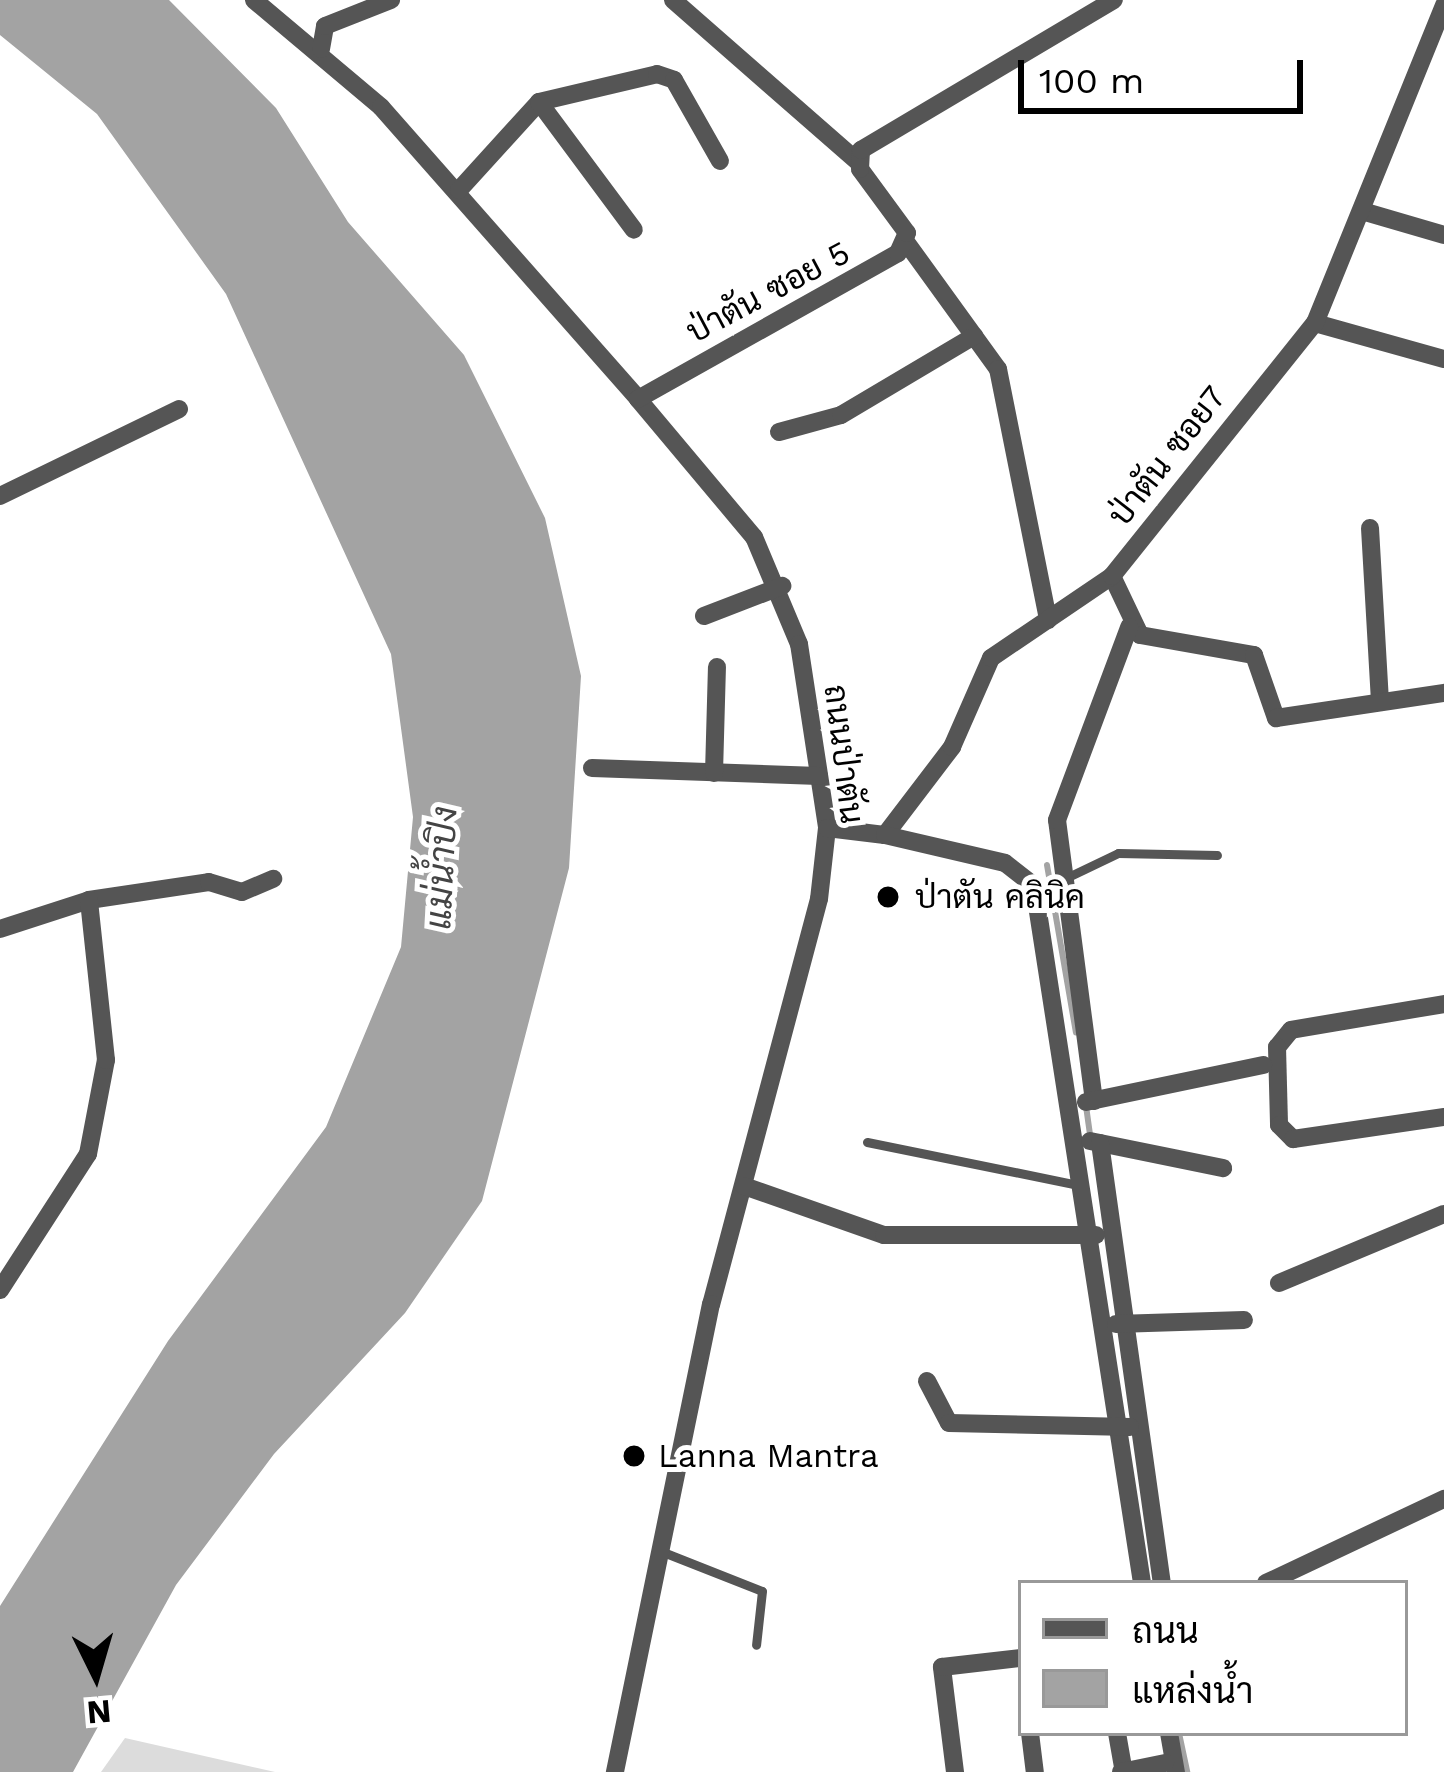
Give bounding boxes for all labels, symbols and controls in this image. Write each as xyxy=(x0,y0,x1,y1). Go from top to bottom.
scale bar xyxy=(1024,36,1309,110)
text: 100 m xyxy=(1039,60,1144,102)
street label: ป่าตัน ซอย 5 xyxy=(680,233,856,351)
street label: ป่าตัน ซอย7 xyxy=(1100,378,1234,534)
street label: ถนนป่าตัน xyxy=(816,682,872,826)
water label: แม่น้ำปิง xyxy=(417,805,467,931)
place label: ป่าตัน คลินิค xyxy=(915,877,1085,917)
marker: ป่าตัน คลินิค xyxy=(872,881,904,913)
place label: Lanna Mantra xyxy=(658,1436,880,1476)
marker: Lanna Mantra xyxy=(621,1443,647,1469)
legend xyxy=(1018,1580,1408,1736)
text: ถนน xyxy=(1132,1610,1199,1652)
north arrow xyxy=(36,1616,156,1736)
text: แหล่งน้ำ xyxy=(1132,1670,1253,1712)
text: N xyxy=(85,1692,113,1733)

